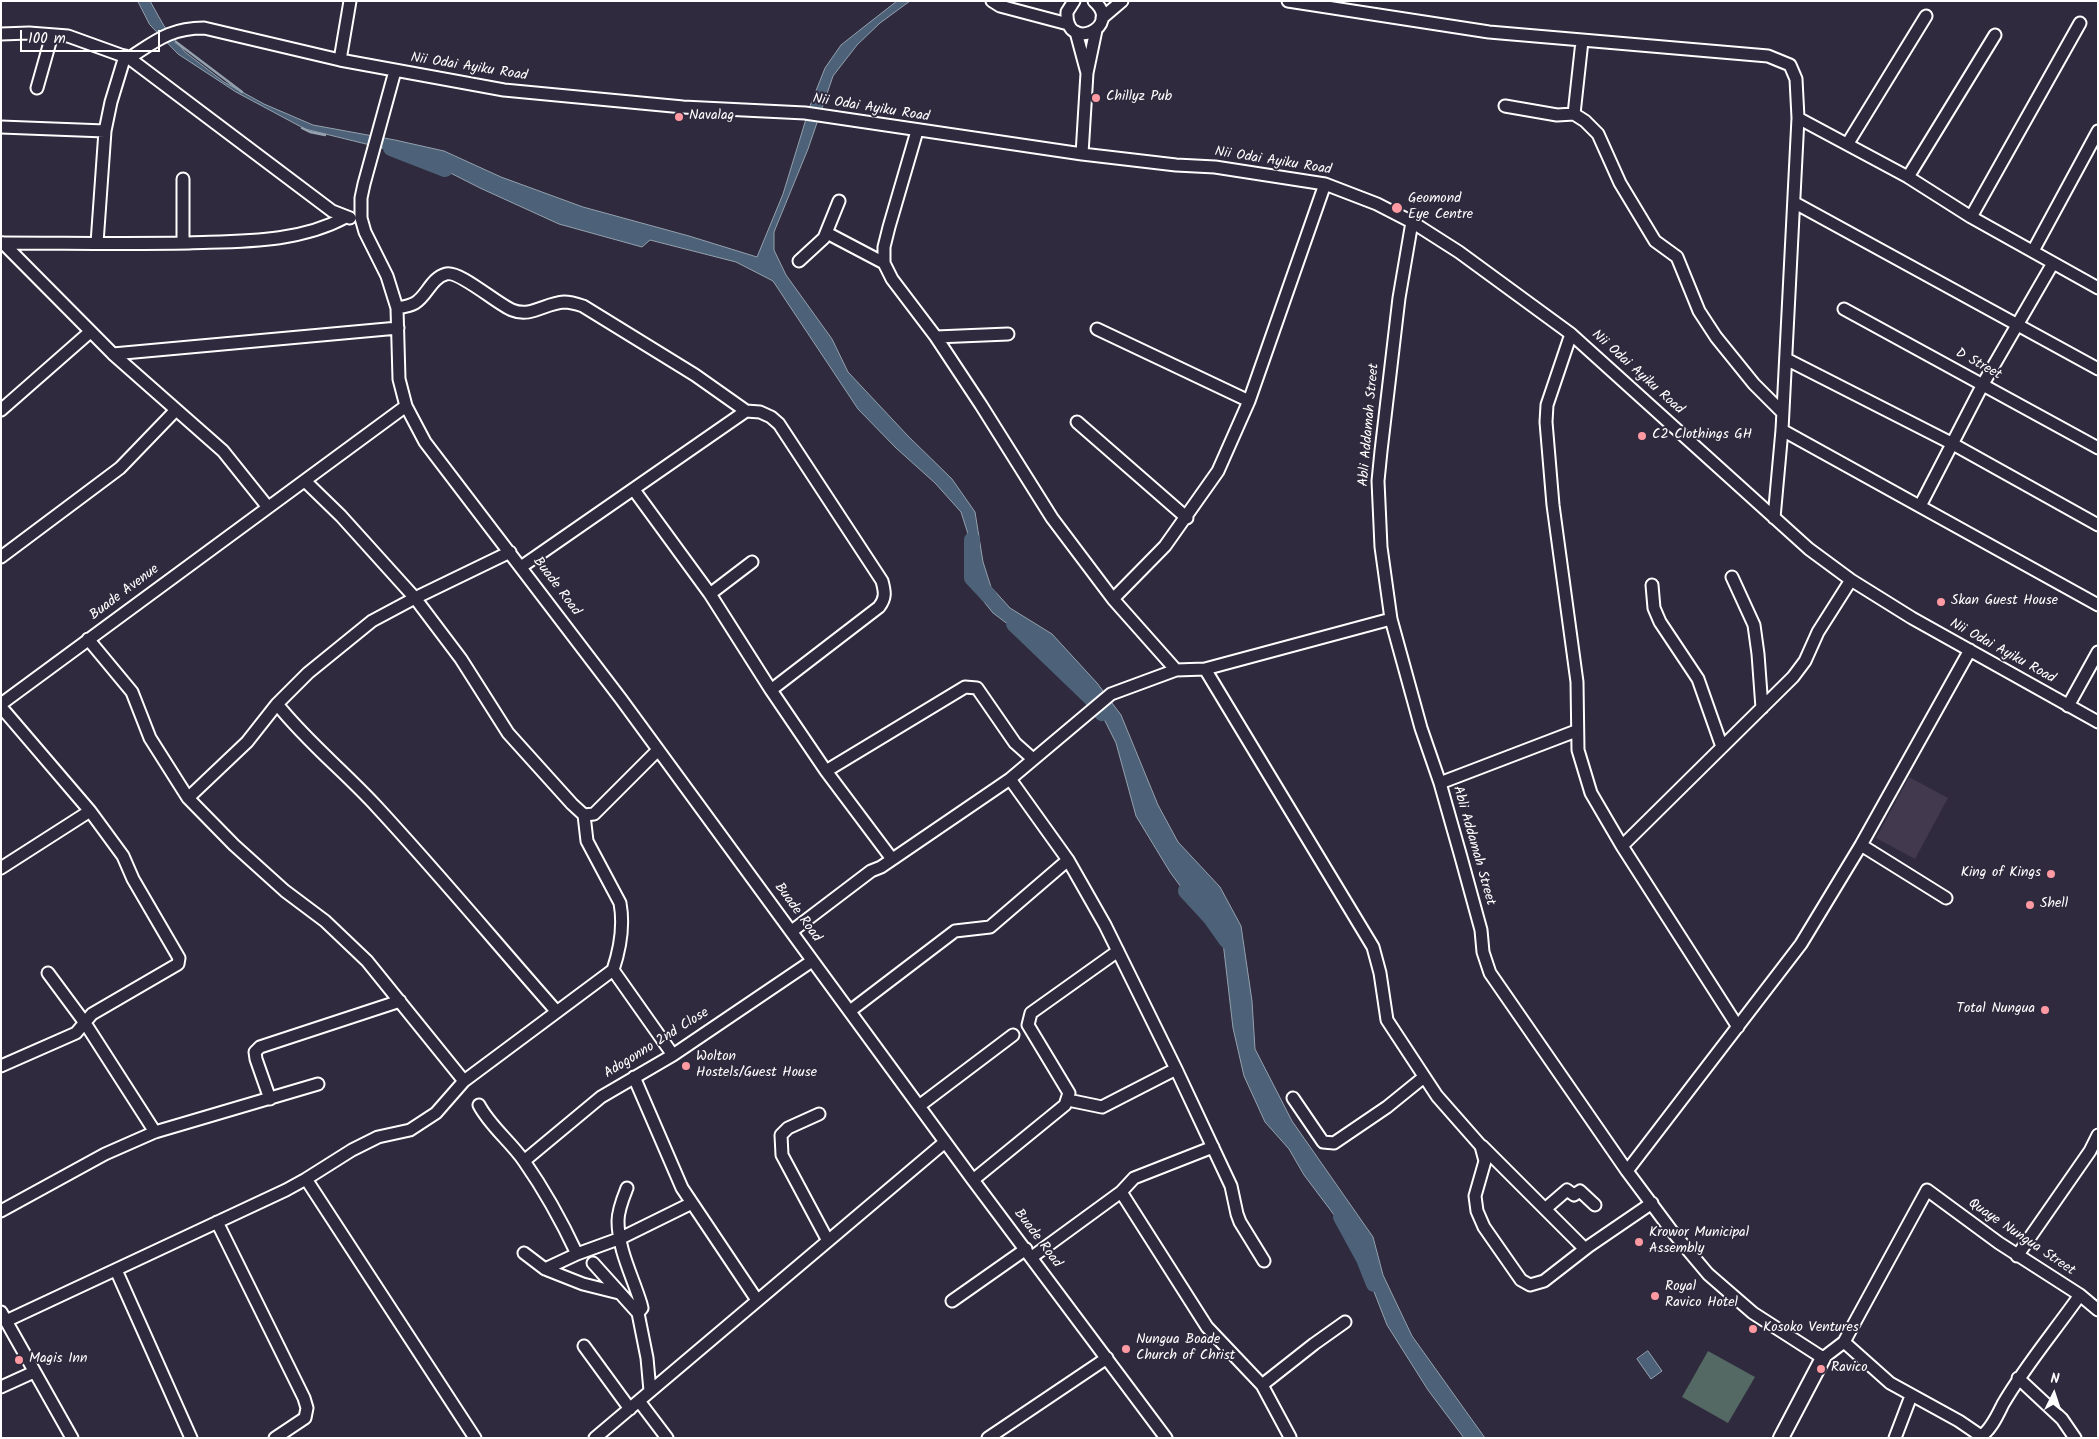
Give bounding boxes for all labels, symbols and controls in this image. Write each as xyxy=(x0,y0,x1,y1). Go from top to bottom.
scale bar xyxy=(22,20,162,52)
text: 100 m xyxy=(28,27,66,51)
street label: Nii Odai Ayiku Road xyxy=(409,50,529,86)
place label: Chillyz Pub xyxy=(1106,90,1172,106)
street label: Nii Odai Ayiku Road xyxy=(811,91,931,127)
marker: Chillyz Pub xyxy=(1090,92,1102,104)
place label: Navalag xyxy=(689,109,734,125)
marker: Navalag xyxy=(673,111,685,123)
street label: Nii Odai Ayiku Road xyxy=(1213,144,1333,180)
place label: Geomond Eye Centre xyxy=(1408,192,1473,224)
marker: Geomond Eye Centre xyxy=(1390,201,1404,215)
street label: Nii Odai Ayiku Road xyxy=(1587,327,1687,419)
street label: D Street xyxy=(1952,345,2004,385)
street label: Abli Addamah Street xyxy=(1356,363,1384,487)
place label: C2 Clothings GH xyxy=(1652,428,1752,444)
marker: C2 Clothings GH xyxy=(1636,430,1648,442)
street label: Buade Road xyxy=(528,554,584,620)
street label: Buade Avenue xyxy=(87,562,163,624)
place label: Skan Guest House xyxy=(1951,594,2058,610)
marker: Skan Guest House xyxy=(1935,596,1947,608)
street label: Nii Odai Ayiku Road xyxy=(1946,616,2058,688)
street label: Abli Addamah Street xyxy=(1448,784,1498,908)
place label: King of Kings xyxy=(1961,866,2041,882)
marker: King of Kings xyxy=(2045,868,2057,880)
street label: Buade Road xyxy=(770,880,824,946)
place label: Shell xyxy=(2040,897,2068,913)
marker: Shell xyxy=(2024,899,2036,911)
place label: Total Nungua xyxy=(1957,1002,2035,1018)
marker: Total Nungua xyxy=(2039,1004,2051,1016)
street label: Adogonno 2nd Close xyxy=(602,1005,712,1083)
place label: Wolton Hostels/Guest House xyxy=(696,1050,817,1082)
marker: Wolton Hostels/Guest House xyxy=(680,1060,692,1072)
street label: Quaye Nungua Street xyxy=(1964,1196,2078,1280)
street label: Buade Road xyxy=(1009,1206,1065,1272)
place label: Krowor Municipal Assembly xyxy=(1649,1226,1749,1258)
marker: Krowor Municipal Assembly xyxy=(1633,1236,1645,1248)
place label: Royal Ravico Hotel xyxy=(1665,1280,1738,1312)
marker: Royal Ravico Hotel xyxy=(1649,1290,1661,1302)
place label: Kosoko Ventures xyxy=(1763,1321,1859,1337)
marker: Kosoko Ventures xyxy=(1747,1323,1759,1335)
place label: Nungua Boade Church of Christ xyxy=(1136,1333,1235,1365)
marker: Nungua Boade Church of Christ xyxy=(1120,1343,1132,1355)
place label: Magis Inn xyxy=(29,1352,87,1368)
marker: Magis Inn xyxy=(13,1354,25,1366)
place label: Ravico xyxy=(1831,1361,1868,1377)
marker: Ravico xyxy=(1815,1363,1827,1375)
text: N xyxy=(2050,1368,2060,1390)
north arrow xyxy=(2029,1369,2079,1419)

